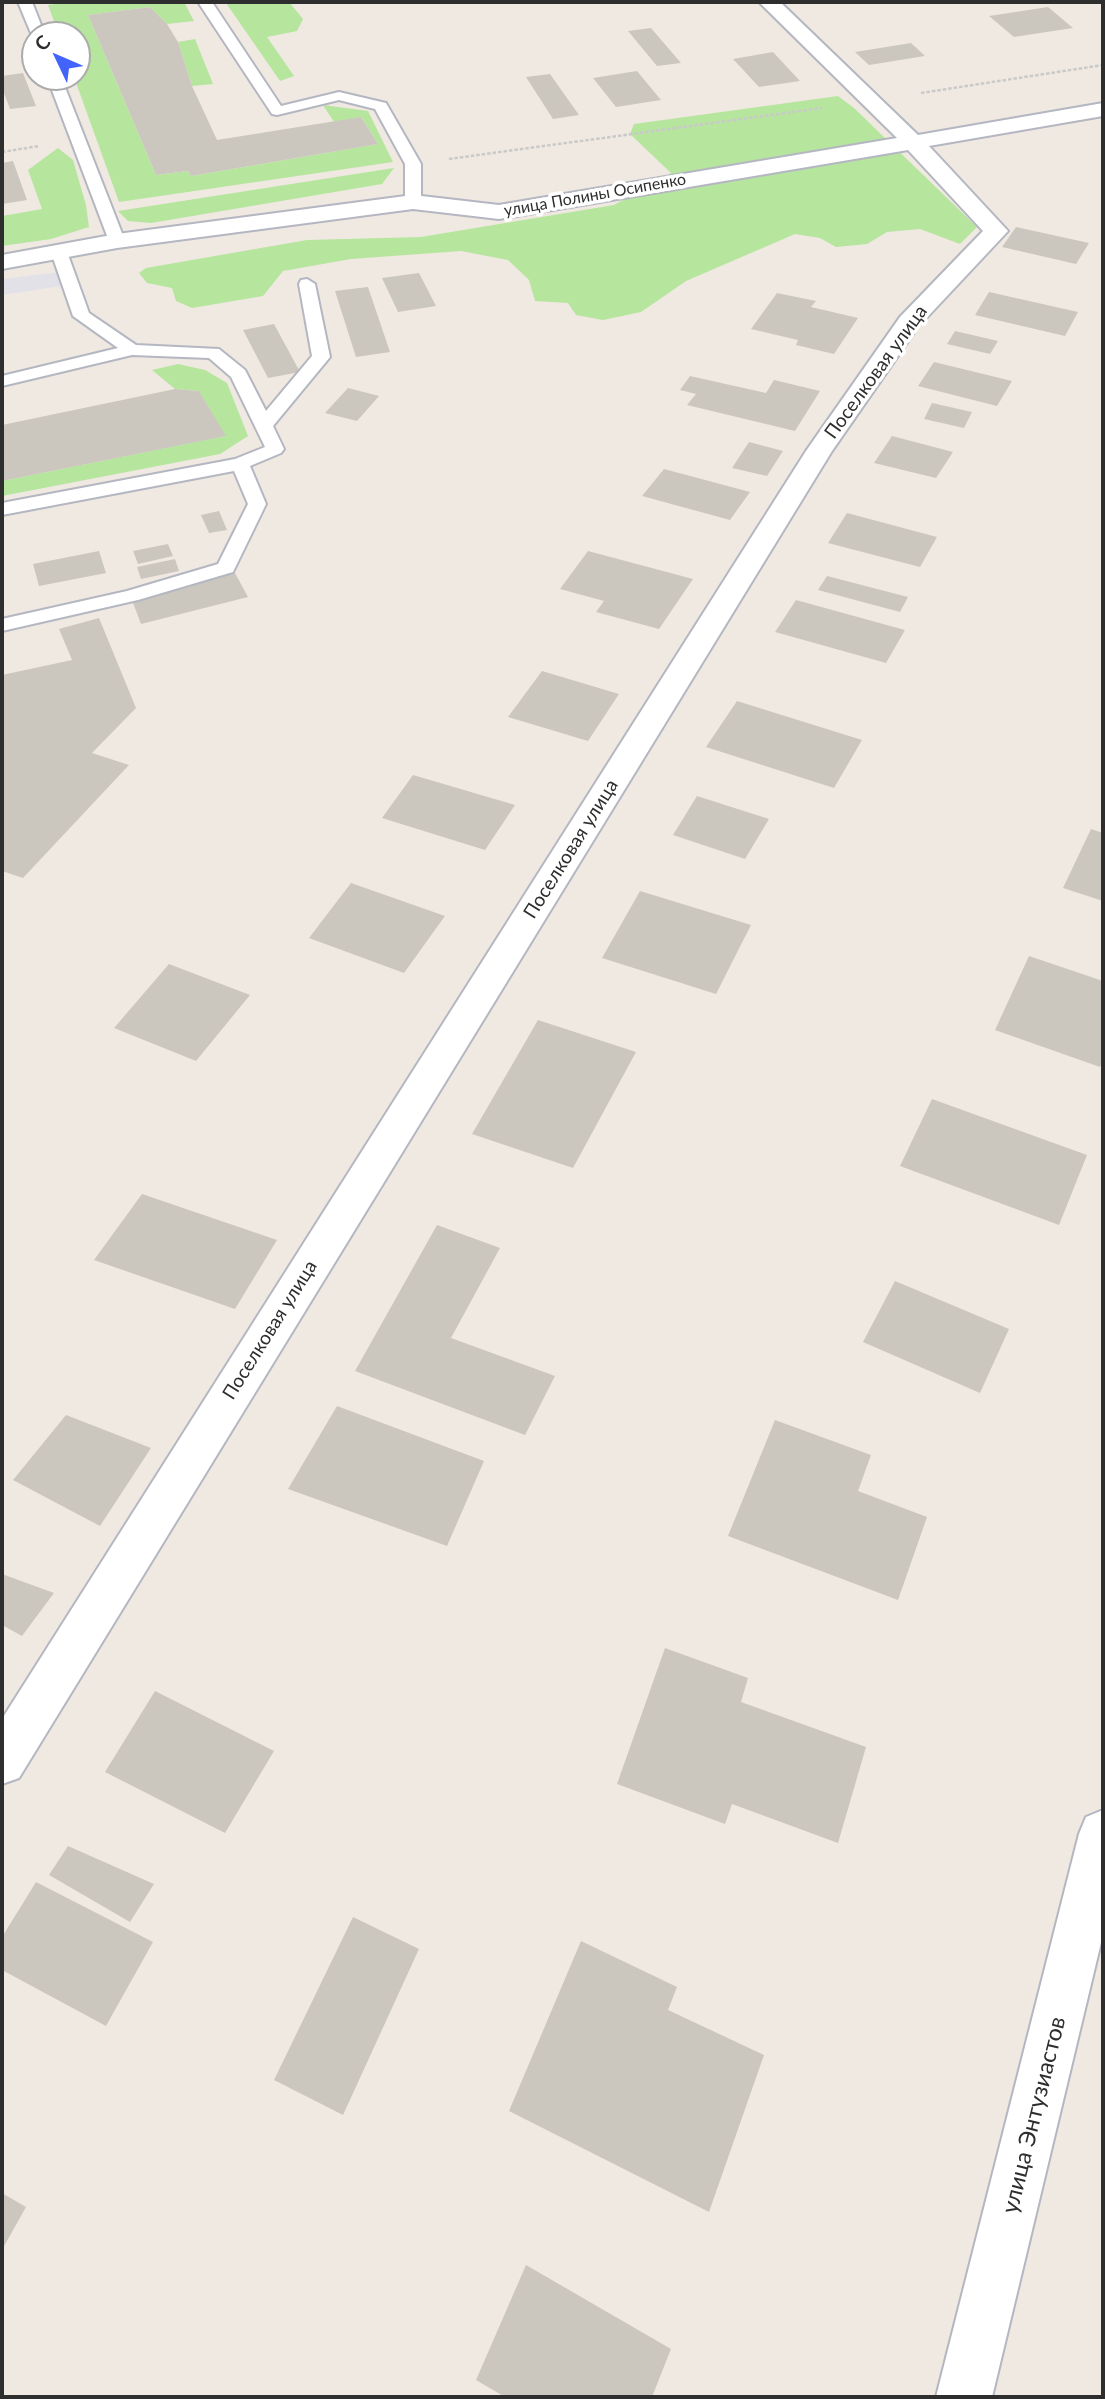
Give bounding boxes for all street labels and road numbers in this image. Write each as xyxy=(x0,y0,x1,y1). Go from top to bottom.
street label: улица Полины Осипенко xyxy=(503,170,687,220)
street label: Поселковая улица xyxy=(820,301,932,443)
street label: Поселковая улица xyxy=(519,775,623,923)
street label: Поселковая улица xyxy=(218,1256,322,1404)
street label: улица Энтузиастов xyxy=(996,2014,1072,2216)

